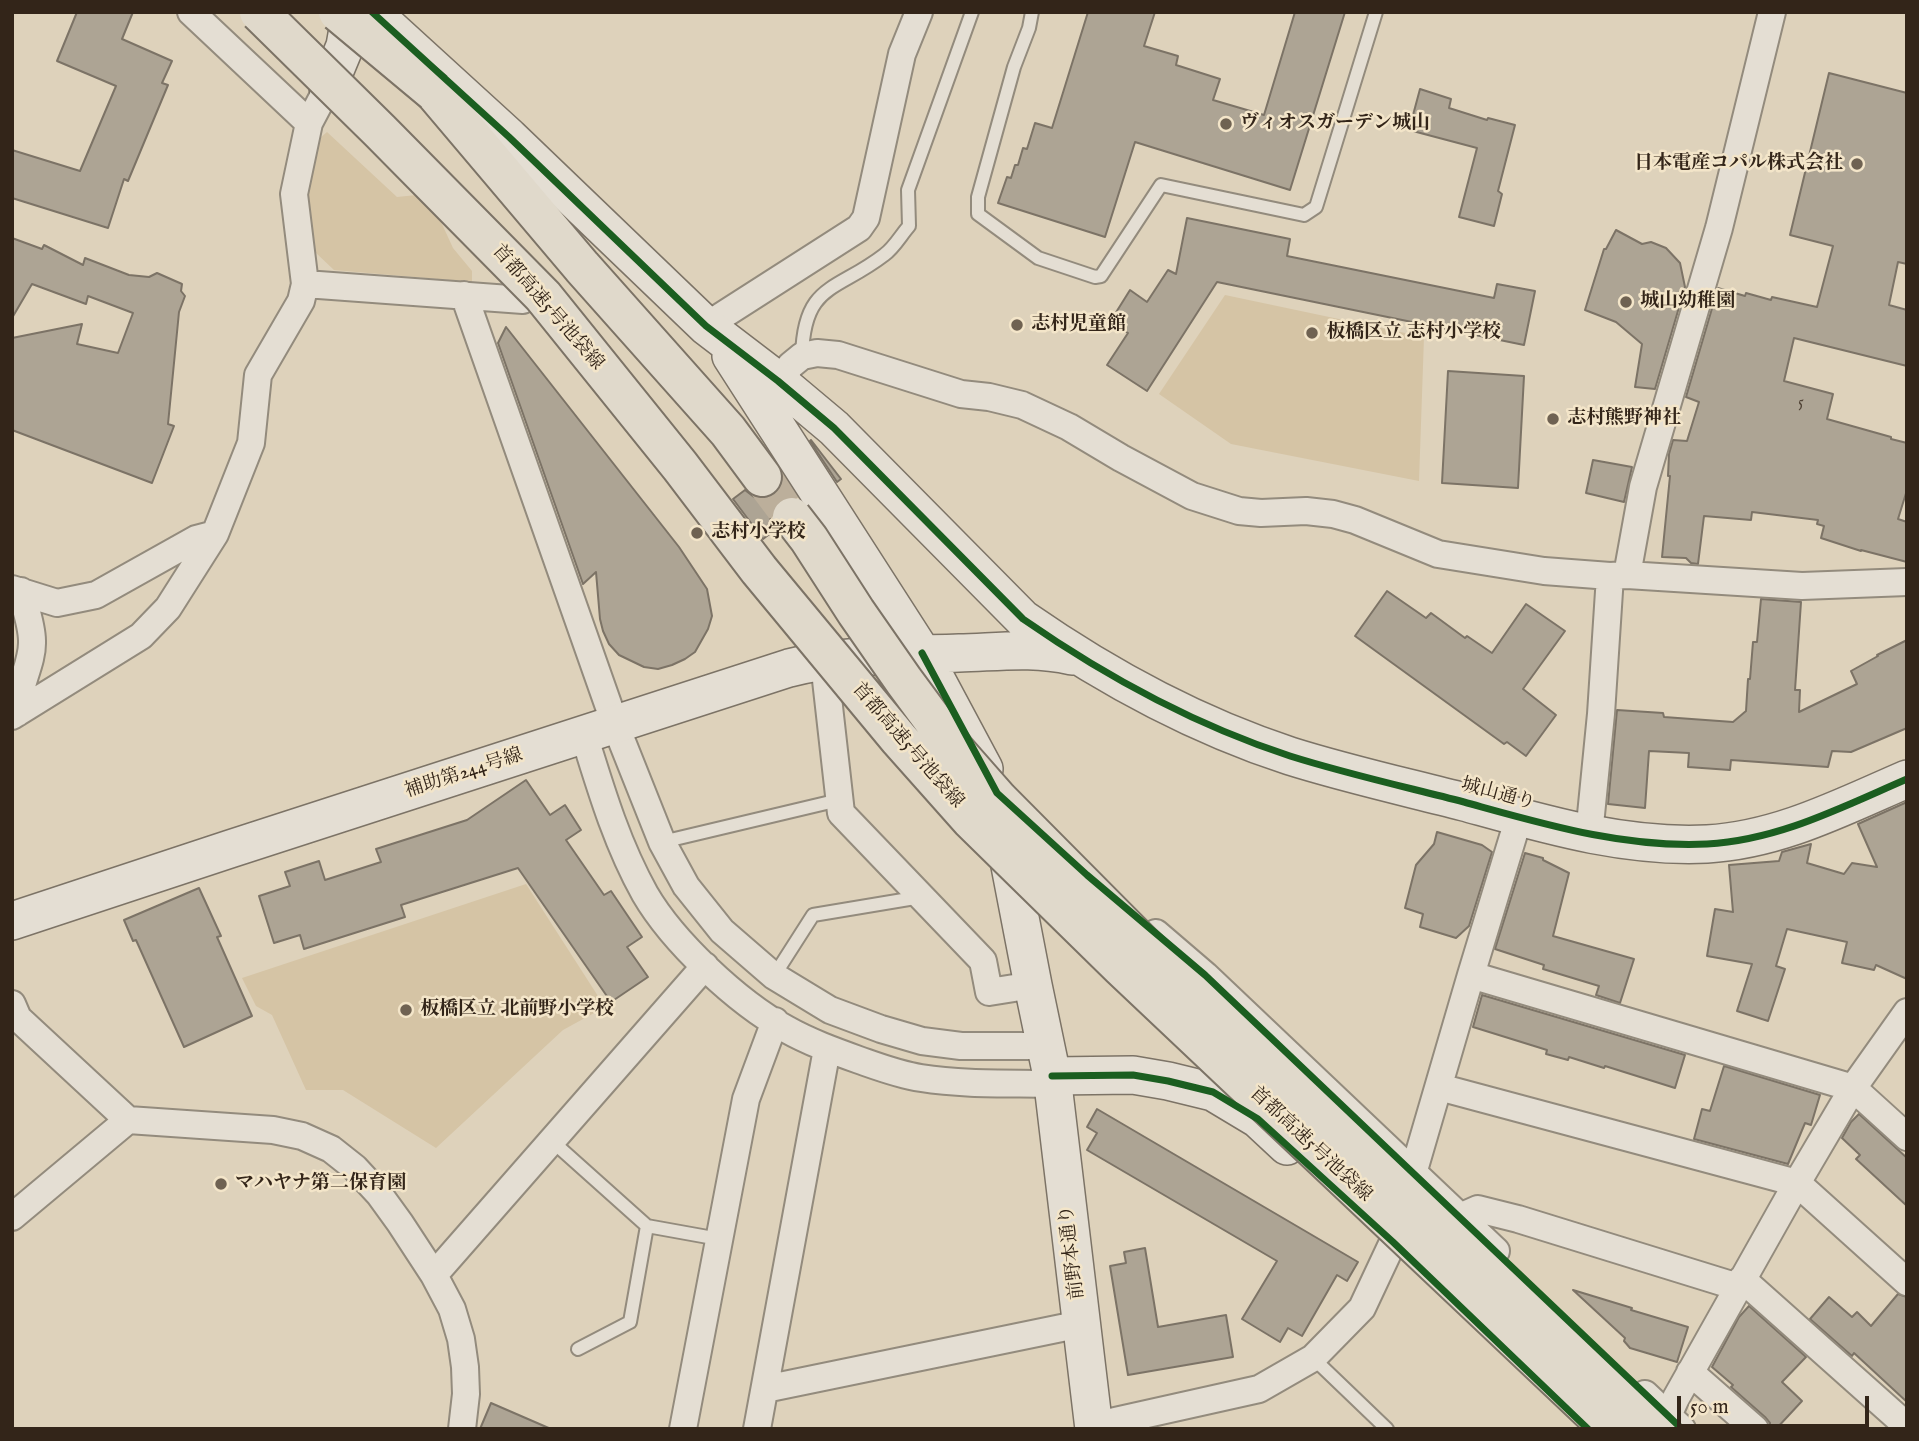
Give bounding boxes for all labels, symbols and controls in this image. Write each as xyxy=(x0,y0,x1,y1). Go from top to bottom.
place label: ヴィオスガーデン城山 xyxy=(1240,113,1430,135)
marker: ヴィオスガーデン城山 xyxy=(1218,116,1234,132)
place label: 日本電産コパル株式会社 xyxy=(1634,153,1843,175)
marker: 日本電産コパル株式会社 xyxy=(1849,156,1865,172)
street label: 首都高速5号池袋線 xyxy=(486,241,608,375)
place label: 城山幼稚園 xyxy=(1640,291,1735,313)
marker: 城山幼稚園 xyxy=(1618,294,1634,310)
place label: 志村児童館 xyxy=(1031,314,1126,336)
marker: 志村児童館 xyxy=(1009,317,1025,333)
place label: 板橋区立 志村小学校 xyxy=(1326,322,1501,344)
marker: 板橋区立 志村小学校 xyxy=(1304,325,1320,341)
house number: 5 xyxy=(1798,394,1804,414)
place label: 志村熊野神社 xyxy=(1567,408,1681,430)
marker: 志村熊野神社 xyxy=(1545,411,1561,427)
place label: 志村小学校 xyxy=(711,522,806,544)
marker: 志村小学校 xyxy=(689,525,705,541)
street label: 首都高速5号池袋線 xyxy=(846,679,968,813)
street label: 補助第244号線 xyxy=(402,744,526,804)
street label: 城山通り xyxy=(1458,774,1538,816)
place label: 板橋区立 北前野小学校 xyxy=(420,999,614,1021)
marker: 板橋区立 北前野小学校 xyxy=(398,1002,414,1018)
street label: 首都高速5号池袋線 xyxy=(1244,1082,1376,1208)
place label: マハヤナ第二保育園 xyxy=(235,1173,406,1195)
marker: マハヤナ第二保育園 xyxy=(213,1176,229,1192)
street label: 前野本通り xyxy=(1056,1203,1090,1301)
scale bar xyxy=(1681,1382,1874,1426)
text: 50 m xyxy=(1690,1394,1729,1421)

